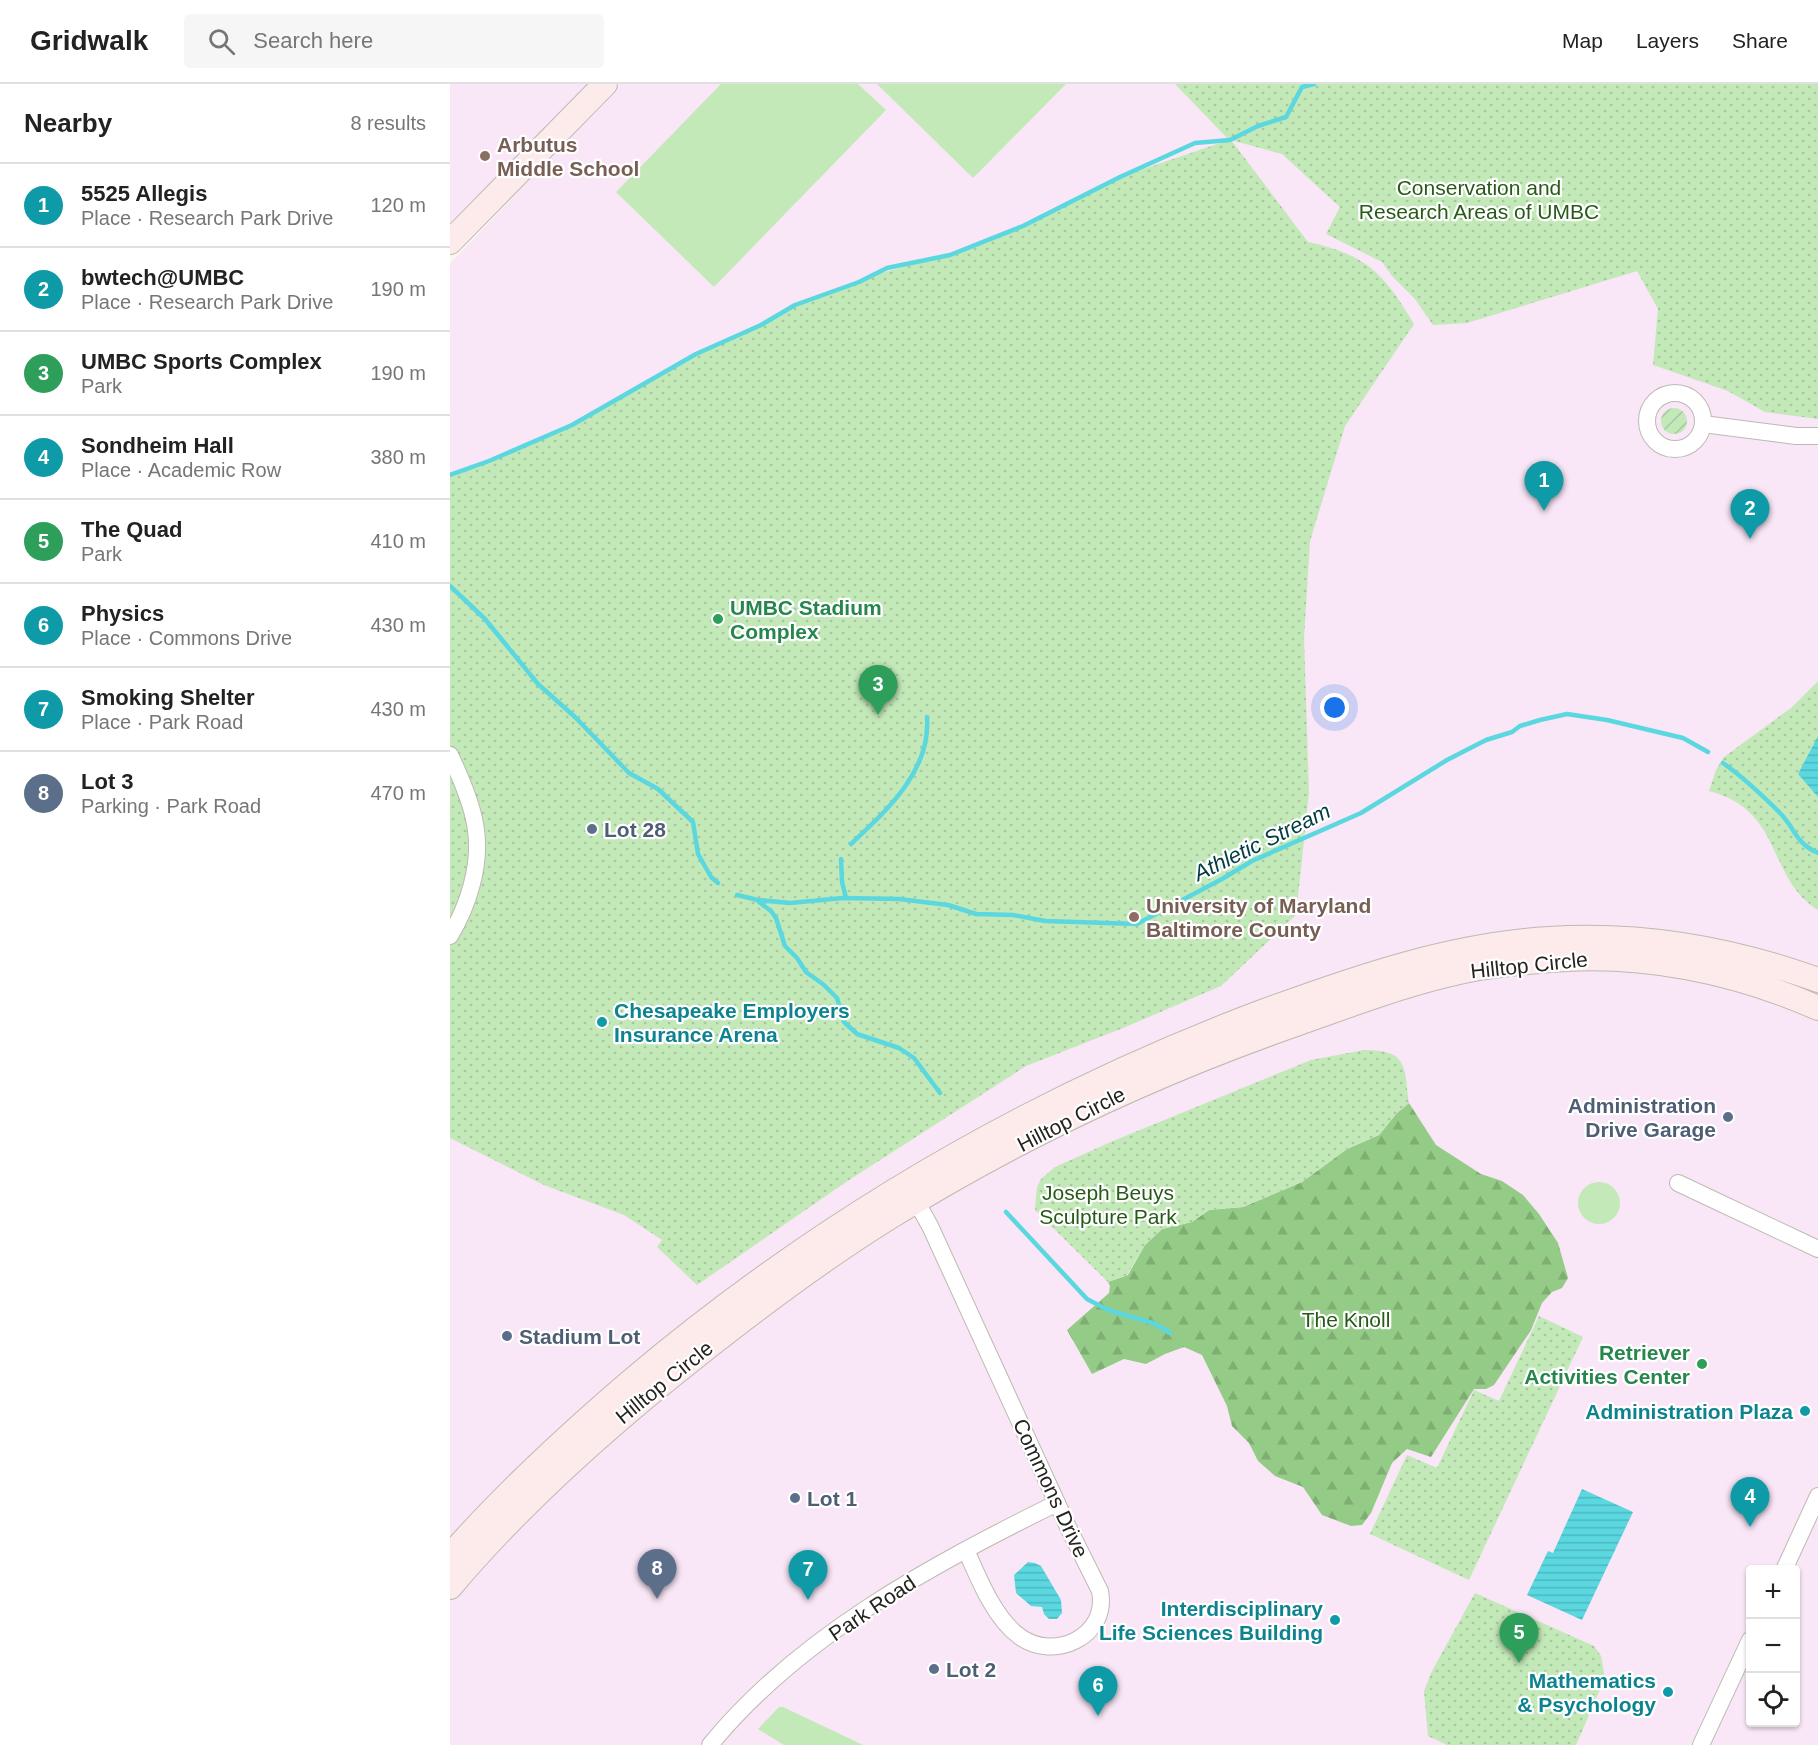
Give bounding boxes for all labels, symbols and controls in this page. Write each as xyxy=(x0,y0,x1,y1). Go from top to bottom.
search box xyxy=(184,14,604,68)
text: Gridwalk xyxy=(30,25,148,56)
icon: search xyxy=(205,25,238,58)
text: Search here xyxy=(253,28,373,53)
text: Map xyxy=(1562,29,1603,52)
text: Layers xyxy=(1636,29,1699,52)
text: Share xyxy=(1732,29,1788,52)
text: Nearby xyxy=(24,108,112,138)
text: 8 results xyxy=(350,112,426,134)
place label: Arbutus Middle School xyxy=(497,133,639,180)
marker: Arbutus Middle School xyxy=(478,149,492,163)
park label: Conservation and Research Areas of UMBC xyxy=(1359,176,1599,223)
text: 5525 Allegis xyxy=(81,181,207,206)
text: 1 xyxy=(38,194,49,216)
text: 120 m xyxy=(370,194,426,216)
text: Place · Research Park Drive xyxy=(81,207,333,229)
text: bwtech@UMBC xyxy=(81,265,244,290)
text: 2 xyxy=(38,278,49,300)
text: 190 m xyxy=(370,278,426,300)
text: Place · Research Park Drive xyxy=(81,291,333,313)
text: UMBC Sports Complex xyxy=(81,349,322,374)
text: 3 xyxy=(38,362,49,384)
text: 190 m xyxy=(370,362,426,384)
text: Park xyxy=(81,375,122,397)
text: Sondheim Hall xyxy=(81,433,234,458)
text: 4 xyxy=(38,446,49,468)
text: 380 m xyxy=(370,446,426,468)
text: Place · Academic Row xyxy=(81,459,281,481)
pin: 1 xyxy=(1524,462,1564,511)
pin: 2 xyxy=(1730,490,1770,539)
text: The Quad xyxy=(81,517,182,542)
text: 5 xyxy=(38,530,49,552)
text: 410 m xyxy=(370,530,426,552)
text: Park xyxy=(81,543,122,565)
place label: UMBC Stadium Complex xyxy=(730,596,882,643)
text: Physics xyxy=(81,601,164,626)
marker: UMBC Stadium Complex xyxy=(711,612,725,626)
text: 6 xyxy=(38,614,49,636)
text: 430 m xyxy=(370,614,426,636)
text: Place · Commons Drive xyxy=(81,627,292,649)
pin: 3 xyxy=(858,666,898,715)
text: Smoking Shelter xyxy=(81,685,255,710)
your location xyxy=(1320,693,1349,722)
text: 7 xyxy=(38,698,49,720)
text: 430 m xyxy=(370,698,426,720)
text: Place · Park Road xyxy=(81,711,243,733)
text: Lot 3 xyxy=(81,769,134,794)
text: 8 xyxy=(38,782,49,804)
text: 470 m xyxy=(370,782,426,804)
text: Parking · Park Road xyxy=(81,795,261,817)
water label: Athletic Stream xyxy=(1188,798,1335,887)
place label: Lot 28 xyxy=(604,818,666,841)
marker: Lot 28 xyxy=(585,822,599,836)
place label: University of Maryland Baltimore County xyxy=(1146,894,1371,941)
marker: University of Maryland Baltimore County xyxy=(1127,910,1141,924)
street label: Hilltop Circle xyxy=(1469,947,1589,983)
place label: Chesapeake Employers Insurance Arena xyxy=(614,999,850,1046)
marker: Chesapeake Employers Insurance Arena xyxy=(595,1015,609,1029)
street label: Hilltop Circle xyxy=(1013,1082,1129,1156)
place label: Administration Drive Garage xyxy=(1568,1094,1716,1141)
marker: Administration Drive Garage xyxy=(1721,1110,1735,1124)
park label: Joseph Beuys Sculpture Park xyxy=(1039,1181,1177,1228)
park label: The Knoll xyxy=(1302,1308,1390,1331)
place label: Stadium Lot xyxy=(519,1325,640,1348)
marker: Stadium Lot xyxy=(500,1329,514,1343)
street label: Hilltop Circle xyxy=(611,1336,717,1428)
place label: Retriever Activities Center xyxy=(1524,1341,1690,1388)
marker: Retriever Activities Center xyxy=(1695,1357,1709,1371)
place label: Administration Plaza xyxy=(1585,1400,1793,1423)
marker: Administration Plaza xyxy=(1798,1404,1812,1418)
street label: Commons Drive xyxy=(1009,1415,1093,1561)
pin: 4 xyxy=(1730,1478,1770,1527)
place label: Lot 1 xyxy=(807,1487,857,1510)
marker: Lot 1 xyxy=(788,1491,802,1505)
pin: 8 xyxy=(638,1550,676,1599)
pin: 7 xyxy=(788,1550,828,1600)
map controls xyxy=(1746,1565,1800,1727)
button: + xyxy=(1746,1565,1800,1619)
street label: Park Road xyxy=(824,1571,920,1645)
place label: Interdisciplinary Life Sciences Building xyxy=(1099,1597,1323,1644)
marker: Interdisciplinary Life Sciences Building xyxy=(1328,1613,1342,1627)
pin: 5 xyxy=(1500,1614,1538,1663)
button: − xyxy=(1746,1619,1800,1673)
place label: Lot 2 xyxy=(946,1658,996,1681)
marker: Lot 2 xyxy=(927,1662,941,1676)
pin: 6 xyxy=(1078,1666,1118,1716)
place label: Mathematics & Psychology xyxy=(1517,1669,1656,1716)
button: locate xyxy=(1746,1673,1800,1727)
marker: Mathematics & Psychology xyxy=(1661,1685,1675,1699)

